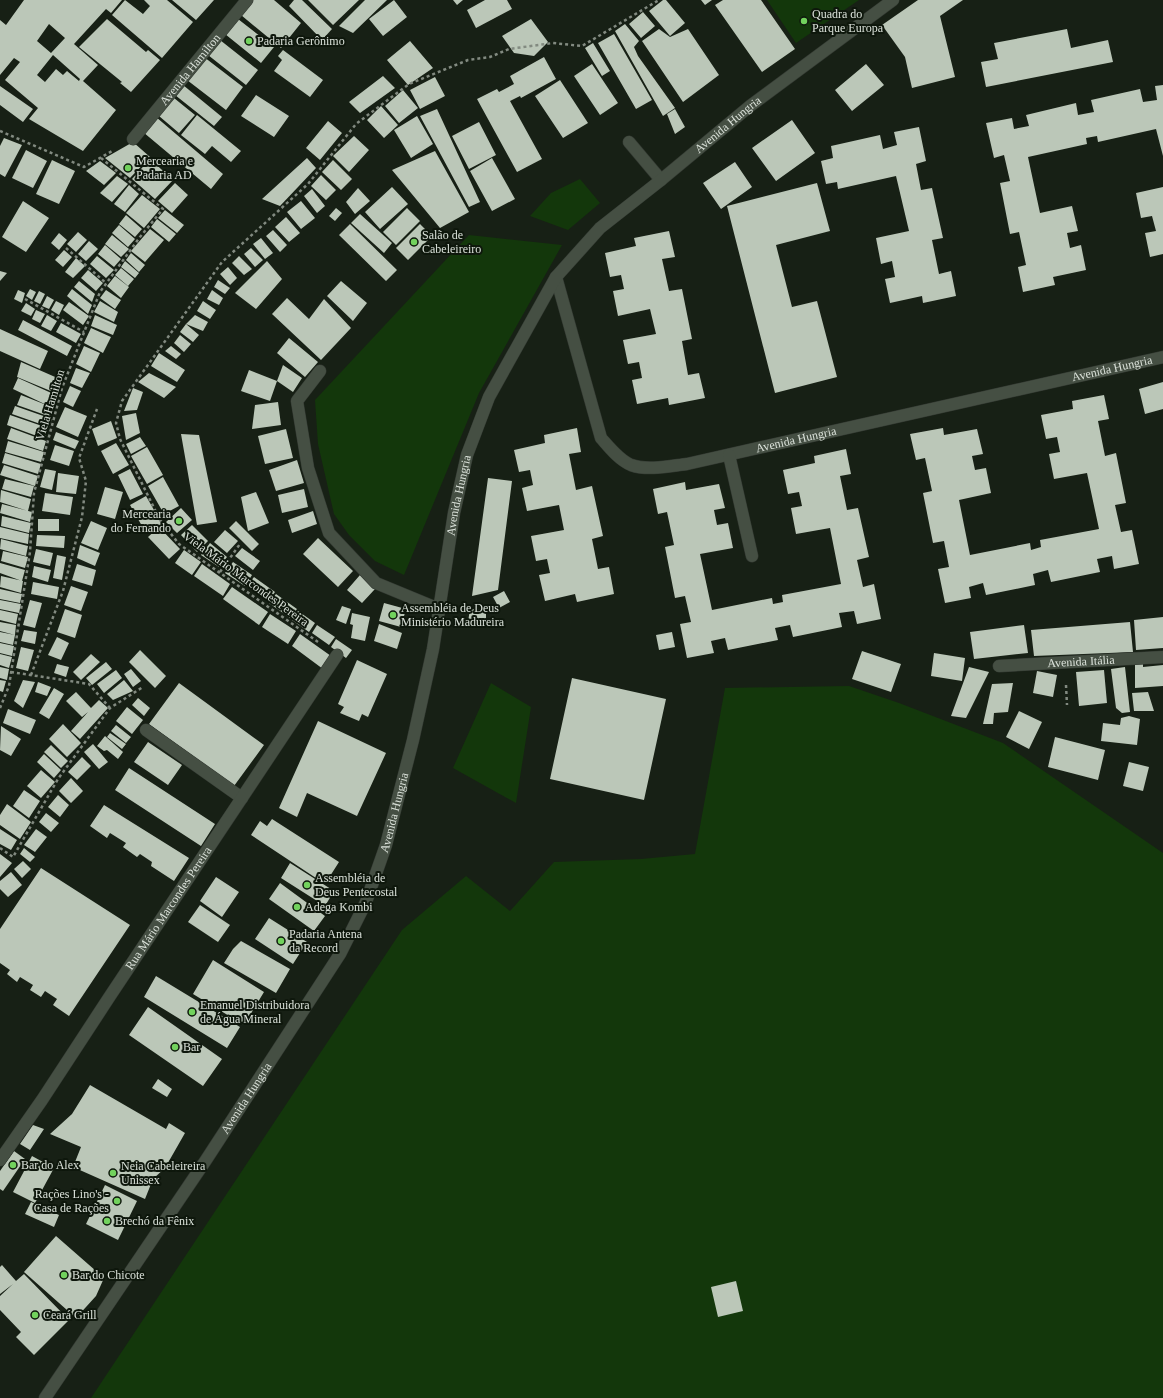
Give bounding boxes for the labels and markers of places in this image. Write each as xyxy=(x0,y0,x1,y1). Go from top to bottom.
place label: Quadra do Parque Europa xyxy=(812,7,884,35)
marker: Quadra do Parque Europa xyxy=(799,16,809,26)
place label: Padaria Gerônimo xyxy=(257,34,345,48)
marker: Padaria Gerônimo xyxy=(244,36,254,46)
place label: Mercearia e Padaria AD xyxy=(136,154,193,182)
marker: Mercearia e Padaria AD xyxy=(123,163,133,173)
place label: Salão de Cabeleireiro xyxy=(422,228,481,256)
marker: Salão de Cabeleireiro xyxy=(409,237,419,247)
place label: Mercearia do Fernando xyxy=(111,507,172,535)
marker: Mercearia do Fernando xyxy=(174,516,184,526)
place label: Assembléia de Deus Ministério Madureira xyxy=(401,601,505,629)
marker: Assembléia de Deus Ministério Madureira xyxy=(388,610,398,620)
place label: Assembléia de Deus Pentecostal xyxy=(315,871,398,899)
marker: Assembléia de Deus Pentecostal xyxy=(302,880,312,890)
place label: Adega Kombi xyxy=(305,900,373,914)
marker: Adega Kombi xyxy=(292,902,302,912)
place label: Padaria Antena da Record xyxy=(289,927,363,955)
marker: Padaria Antena da Record xyxy=(276,936,286,946)
place label: Emanuel Distribuidora de Água Mineral xyxy=(200,998,310,1026)
marker: Emanuel Distribuidora de Água Mineral xyxy=(187,1007,197,1017)
place label: Bar xyxy=(183,1040,200,1054)
marker: Bar xyxy=(170,1042,180,1052)
place label: Bar do Alex xyxy=(21,1158,79,1172)
place label: Neia Cabeleireira Unissex xyxy=(121,1159,206,1187)
marker: Bar do Alex xyxy=(8,1160,18,1170)
marker: Neia Cabeleireira Unissex xyxy=(108,1168,118,1178)
place label: Rações Lino's - Casa de Rações xyxy=(34,1187,109,1215)
marker: Rações Lino's - Casa de Rações xyxy=(112,1196,122,1206)
place label: Brechó da Fênix xyxy=(115,1214,194,1228)
marker: Brechó da Fênix xyxy=(102,1216,112,1226)
place label: Bar do Chicote xyxy=(72,1268,145,1282)
marker: Bar do Chicote xyxy=(59,1270,69,1280)
place label: Ceará Grill xyxy=(43,1308,97,1322)
marker: Ceará Grill xyxy=(30,1310,40,1320)

